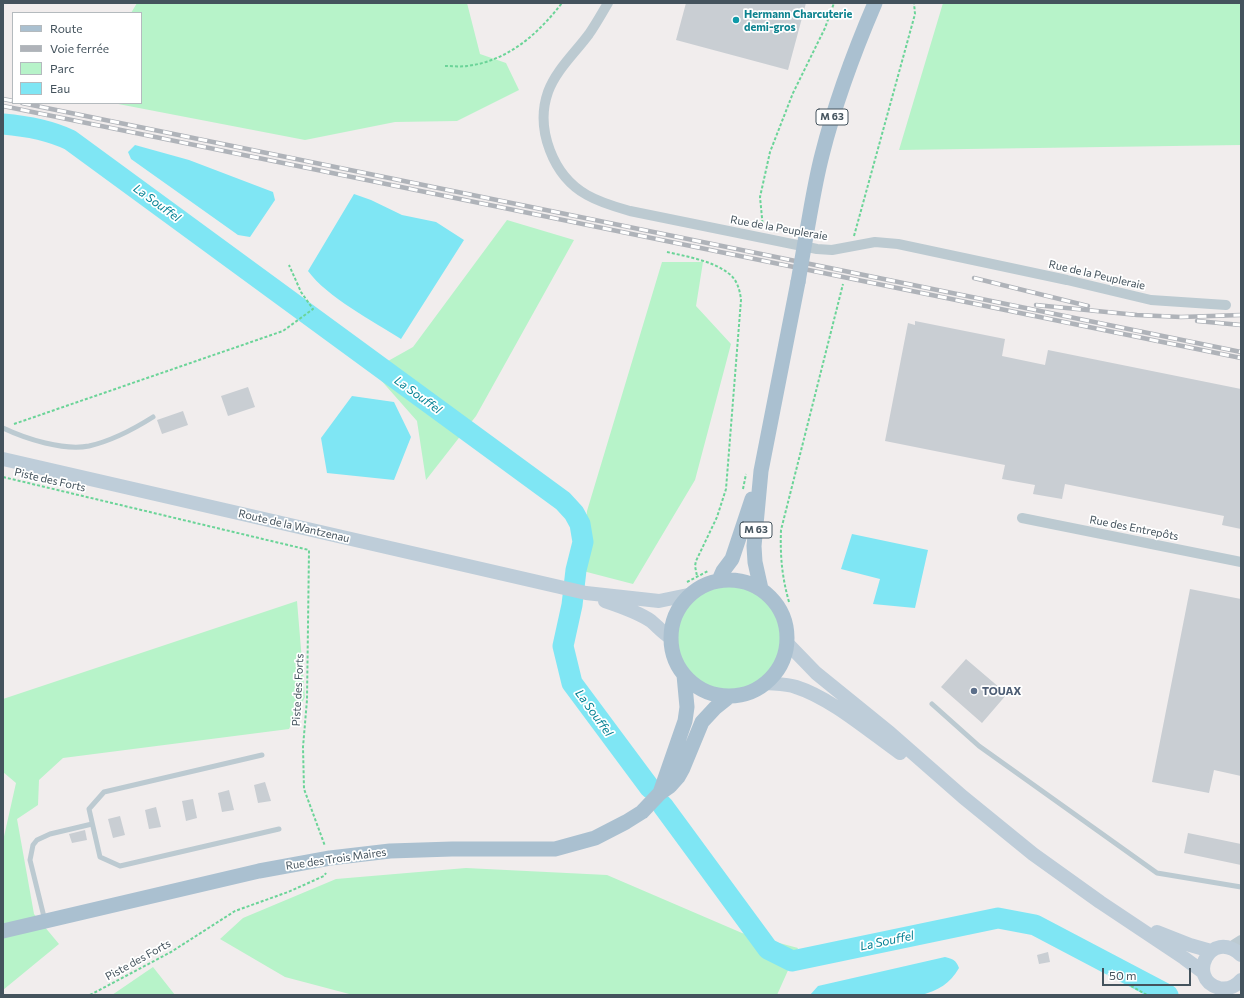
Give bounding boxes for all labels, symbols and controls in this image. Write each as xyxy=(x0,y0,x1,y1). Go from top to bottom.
place label: Hermann Charcuterie demi-gros xyxy=(744,7,852,33)
legend xyxy=(12,12,142,104)
marker: Hermann Charcuterie demi-gros xyxy=(731,15,741,25)
text: Route xyxy=(50,21,83,35)
text: Voie ferrée xyxy=(50,41,109,55)
text: Parc xyxy=(50,61,74,75)
text: Eau xyxy=(50,81,70,95)
road number: M 63 xyxy=(816,109,848,125)
water label: La Souffel xyxy=(131,181,183,225)
street label: Rue de la Peupleraie xyxy=(729,213,829,243)
street label: Rue de la Peupleraie xyxy=(1047,257,1147,293)
water label: La Souffel xyxy=(392,373,444,417)
street label: Piste des Forts xyxy=(13,465,87,495)
street label: Route de la Wantzenau xyxy=(237,507,351,545)
street label: Rue des Entrepôts xyxy=(1088,513,1180,543)
road number: M 63 xyxy=(740,522,772,538)
street label: Piste des Forts xyxy=(290,653,306,727)
place label: TOUAX xyxy=(982,684,1021,698)
marker: TOUAX xyxy=(969,686,979,696)
water label: La Souffel xyxy=(572,687,616,739)
street label: Rue des Trois Maires xyxy=(285,845,387,873)
water label: La Souffel xyxy=(859,928,915,954)
street label: Piste des Forts xyxy=(103,937,173,983)
scale bar xyxy=(1104,960,1193,986)
text: 50 m xyxy=(1109,968,1137,982)

